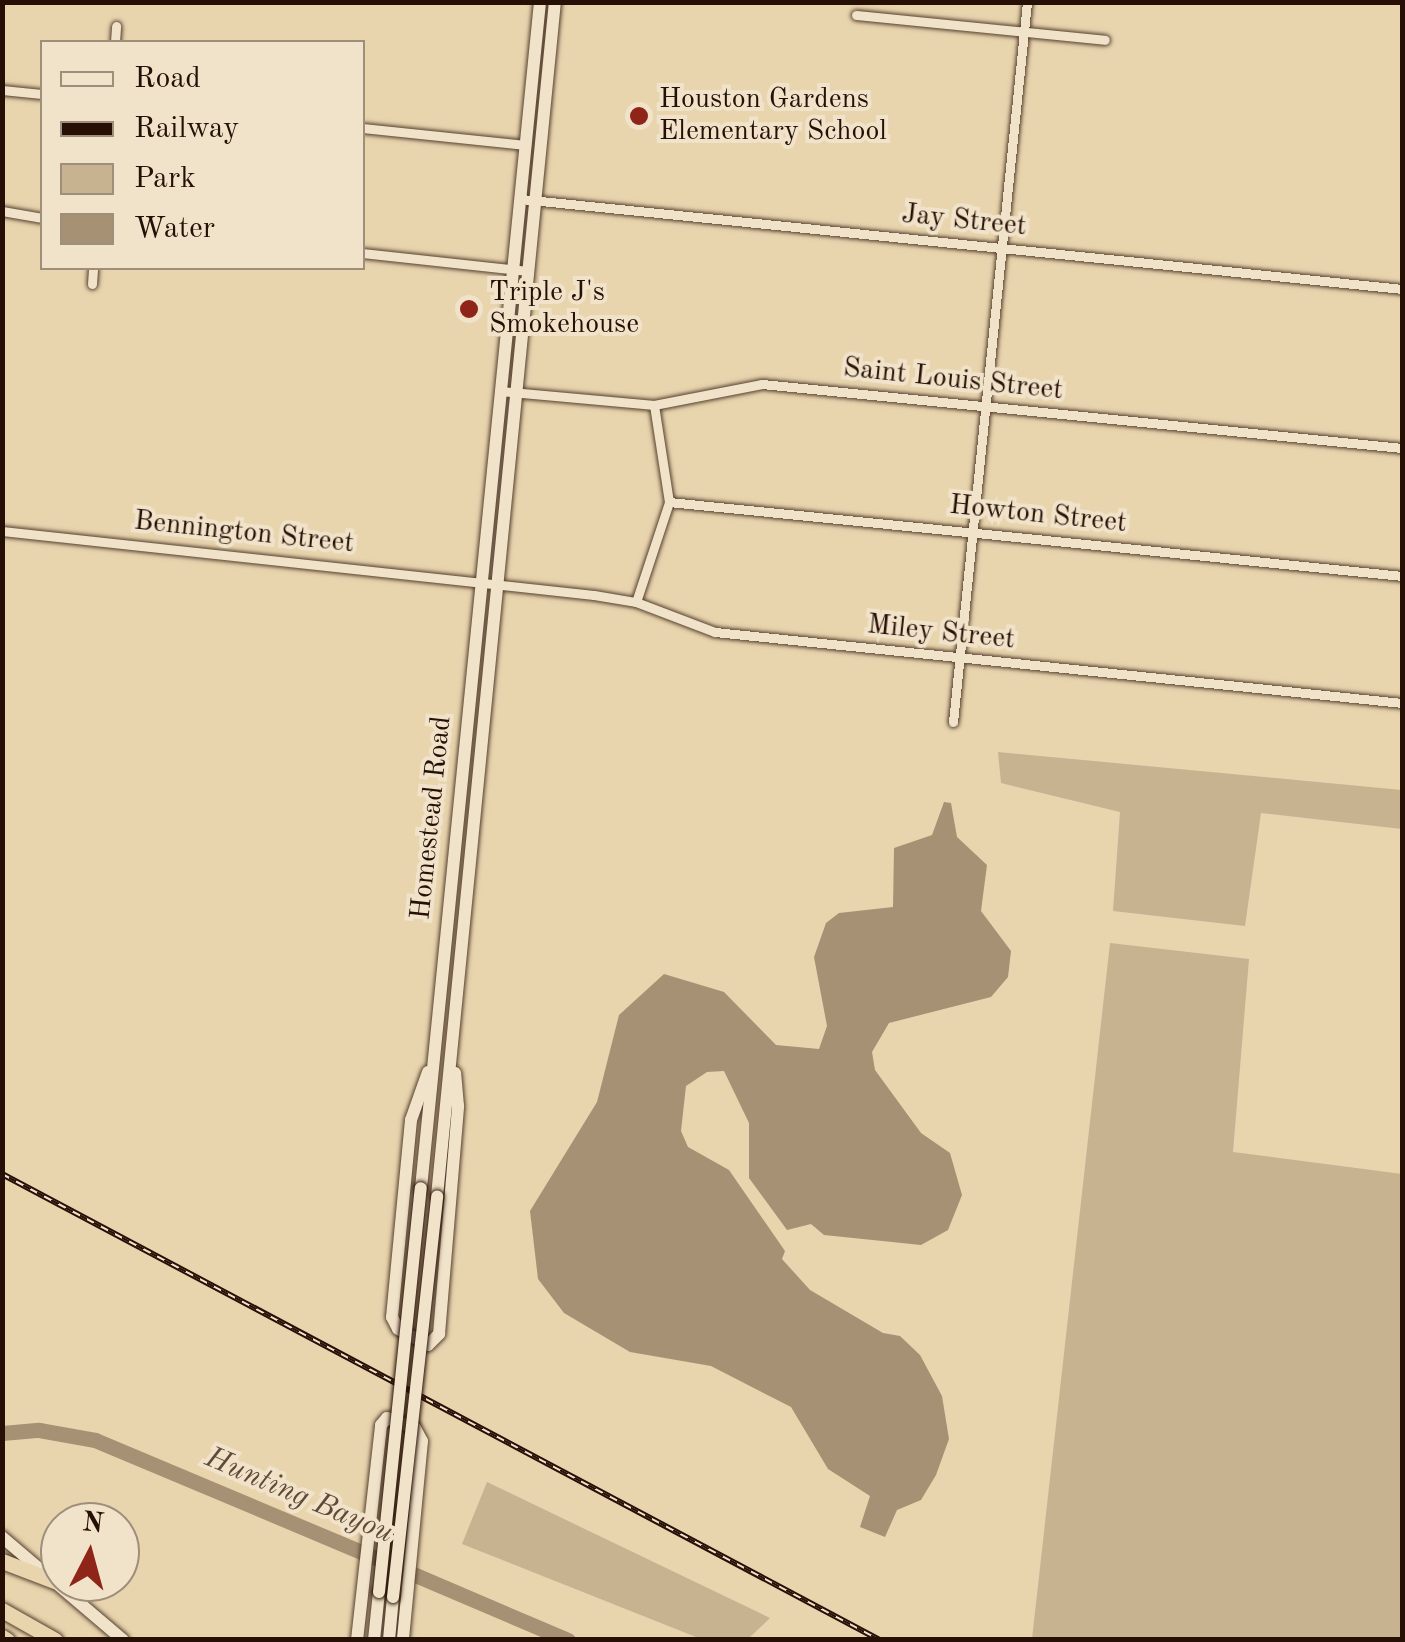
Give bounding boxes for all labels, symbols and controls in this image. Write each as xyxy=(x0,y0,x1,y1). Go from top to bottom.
legend xyxy=(40,40,365,270)
text: Road xyxy=(134,64,201,94)
place label: Houston Gardens Elementary School xyxy=(659,83,887,149)
marker: Houston Gardens Elementary School xyxy=(628,105,650,127)
text: Railway xyxy=(134,114,239,144)
text: Park xyxy=(134,164,196,194)
street label: Jay Street xyxy=(900,198,1028,244)
text: Water xyxy=(134,214,215,244)
place label: Triple J's Smokehouse xyxy=(489,276,639,342)
marker: Triple J's Smokehouse xyxy=(458,298,480,320)
street label: Saint Louis Street xyxy=(841,352,1065,408)
street label: Howton Street xyxy=(948,489,1128,541)
street label: Bennington Street xyxy=(132,505,356,561)
street label: Miley Street xyxy=(865,609,1017,657)
street label: Homestead Road xyxy=(405,715,459,921)
water label: Hunting Bayou xyxy=(199,1440,399,1552)
north arrow xyxy=(40,1502,140,1602)
text: N xyxy=(81,1509,105,1539)

